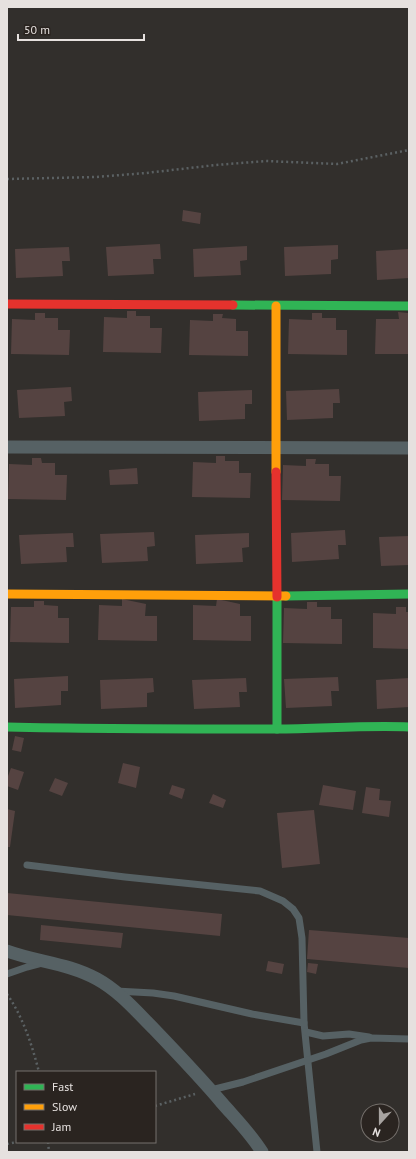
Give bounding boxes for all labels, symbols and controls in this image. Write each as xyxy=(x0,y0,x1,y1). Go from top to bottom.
scale bar xyxy=(18,16,144,42)
text: 50 m xyxy=(24,22,50,37)
legend xyxy=(16,1071,156,1143)
text: Fast xyxy=(52,1079,73,1094)
text: Slow xyxy=(52,1099,77,1114)
north arrow xyxy=(360,1103,400,1143)
text: Jam xyxy=(51,1119,71,1134)
text: N xyxy=(371,1125,382,1140)

